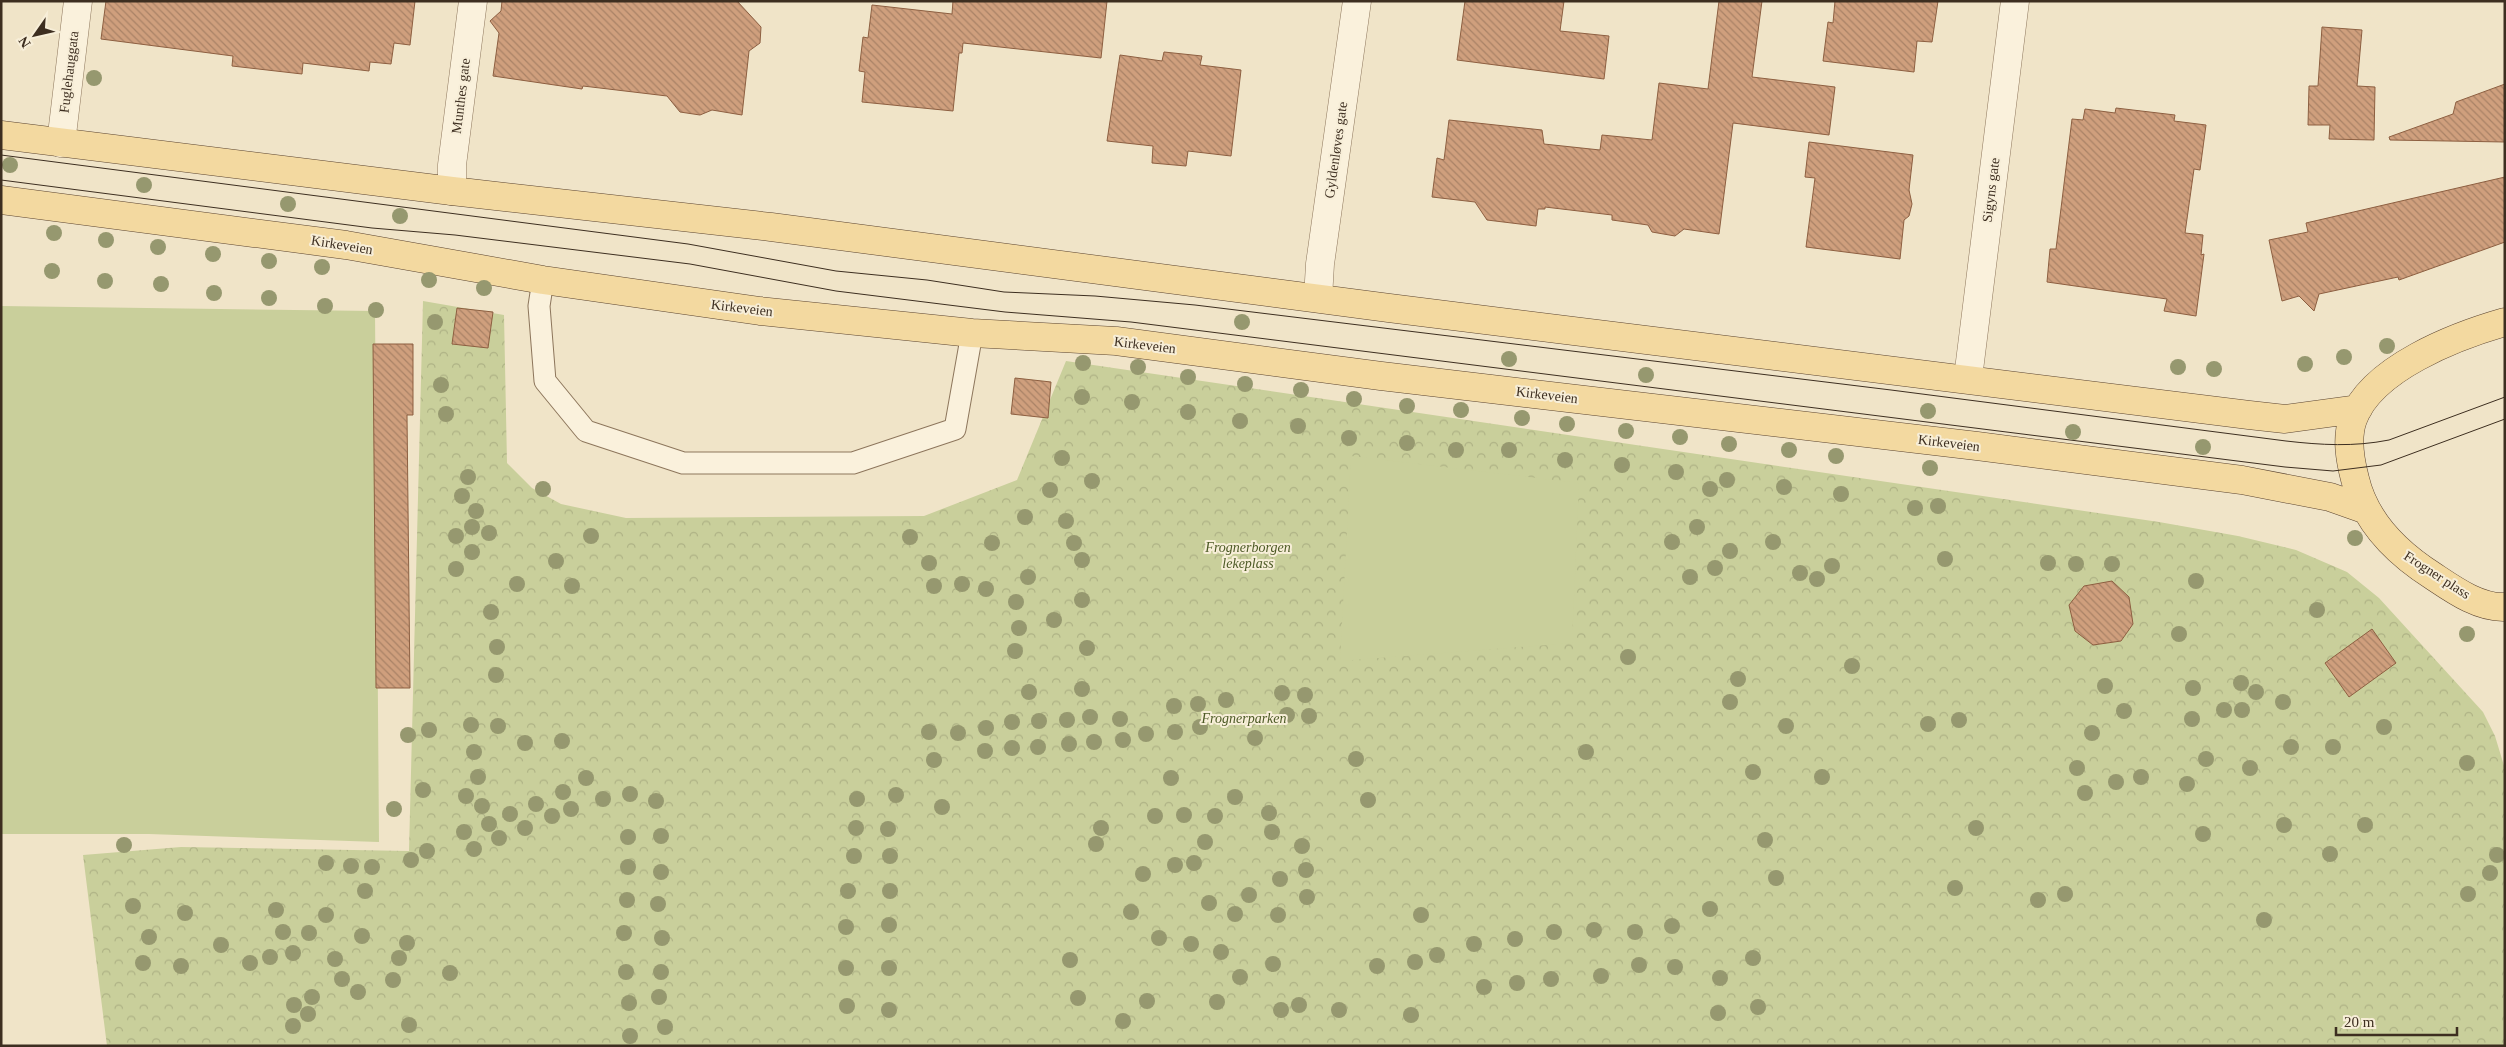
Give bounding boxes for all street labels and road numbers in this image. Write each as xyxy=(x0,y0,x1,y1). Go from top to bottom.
street label: Fuglehauggata xyxy=(57,29,82,114)
street label: Munthes gate xyxy=(449,57,473,135)
street label: Gyldenløves gate xyxy=(1322,101,1350,199)
street label: Sigyns gate xyxy=(1980,157,2002,223)
street label: Kirkeveien xyxy=(310,233,374,257)
street label: Kirkeveien xyxy=(710,297,774,319)
street label: Kirkeveien xyxy=(1113,334,1177,356)
street label: Kirkeveien xyxy=(1515,384,1579,406)
street label: Kirkeveien xyxy=(1917,432,1981,454)
street label: Frogner plass xyxy=(2401,548,2473,602)

